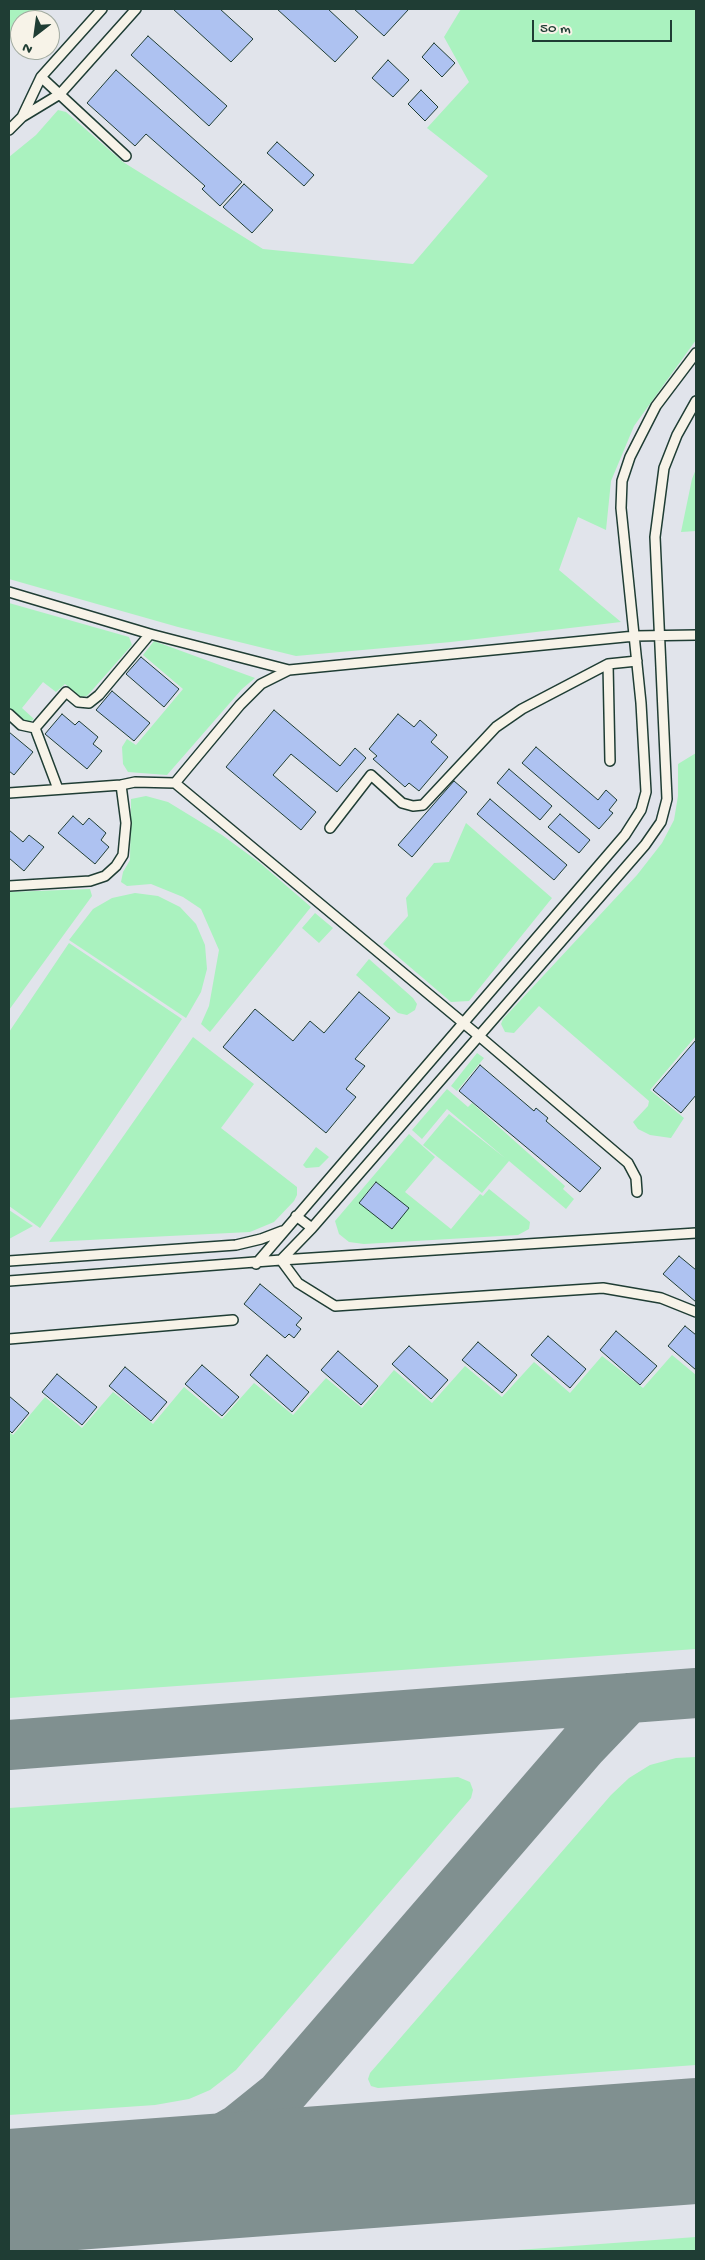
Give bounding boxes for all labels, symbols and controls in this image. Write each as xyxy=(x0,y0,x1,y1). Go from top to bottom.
north arrow xyxy=(10,10,60,60)
scale bar xyxy=(535,10,675,42)
text: 50 m xyxy=(540,20,571,38)
text: N xyxy=(20,38,36,57)

